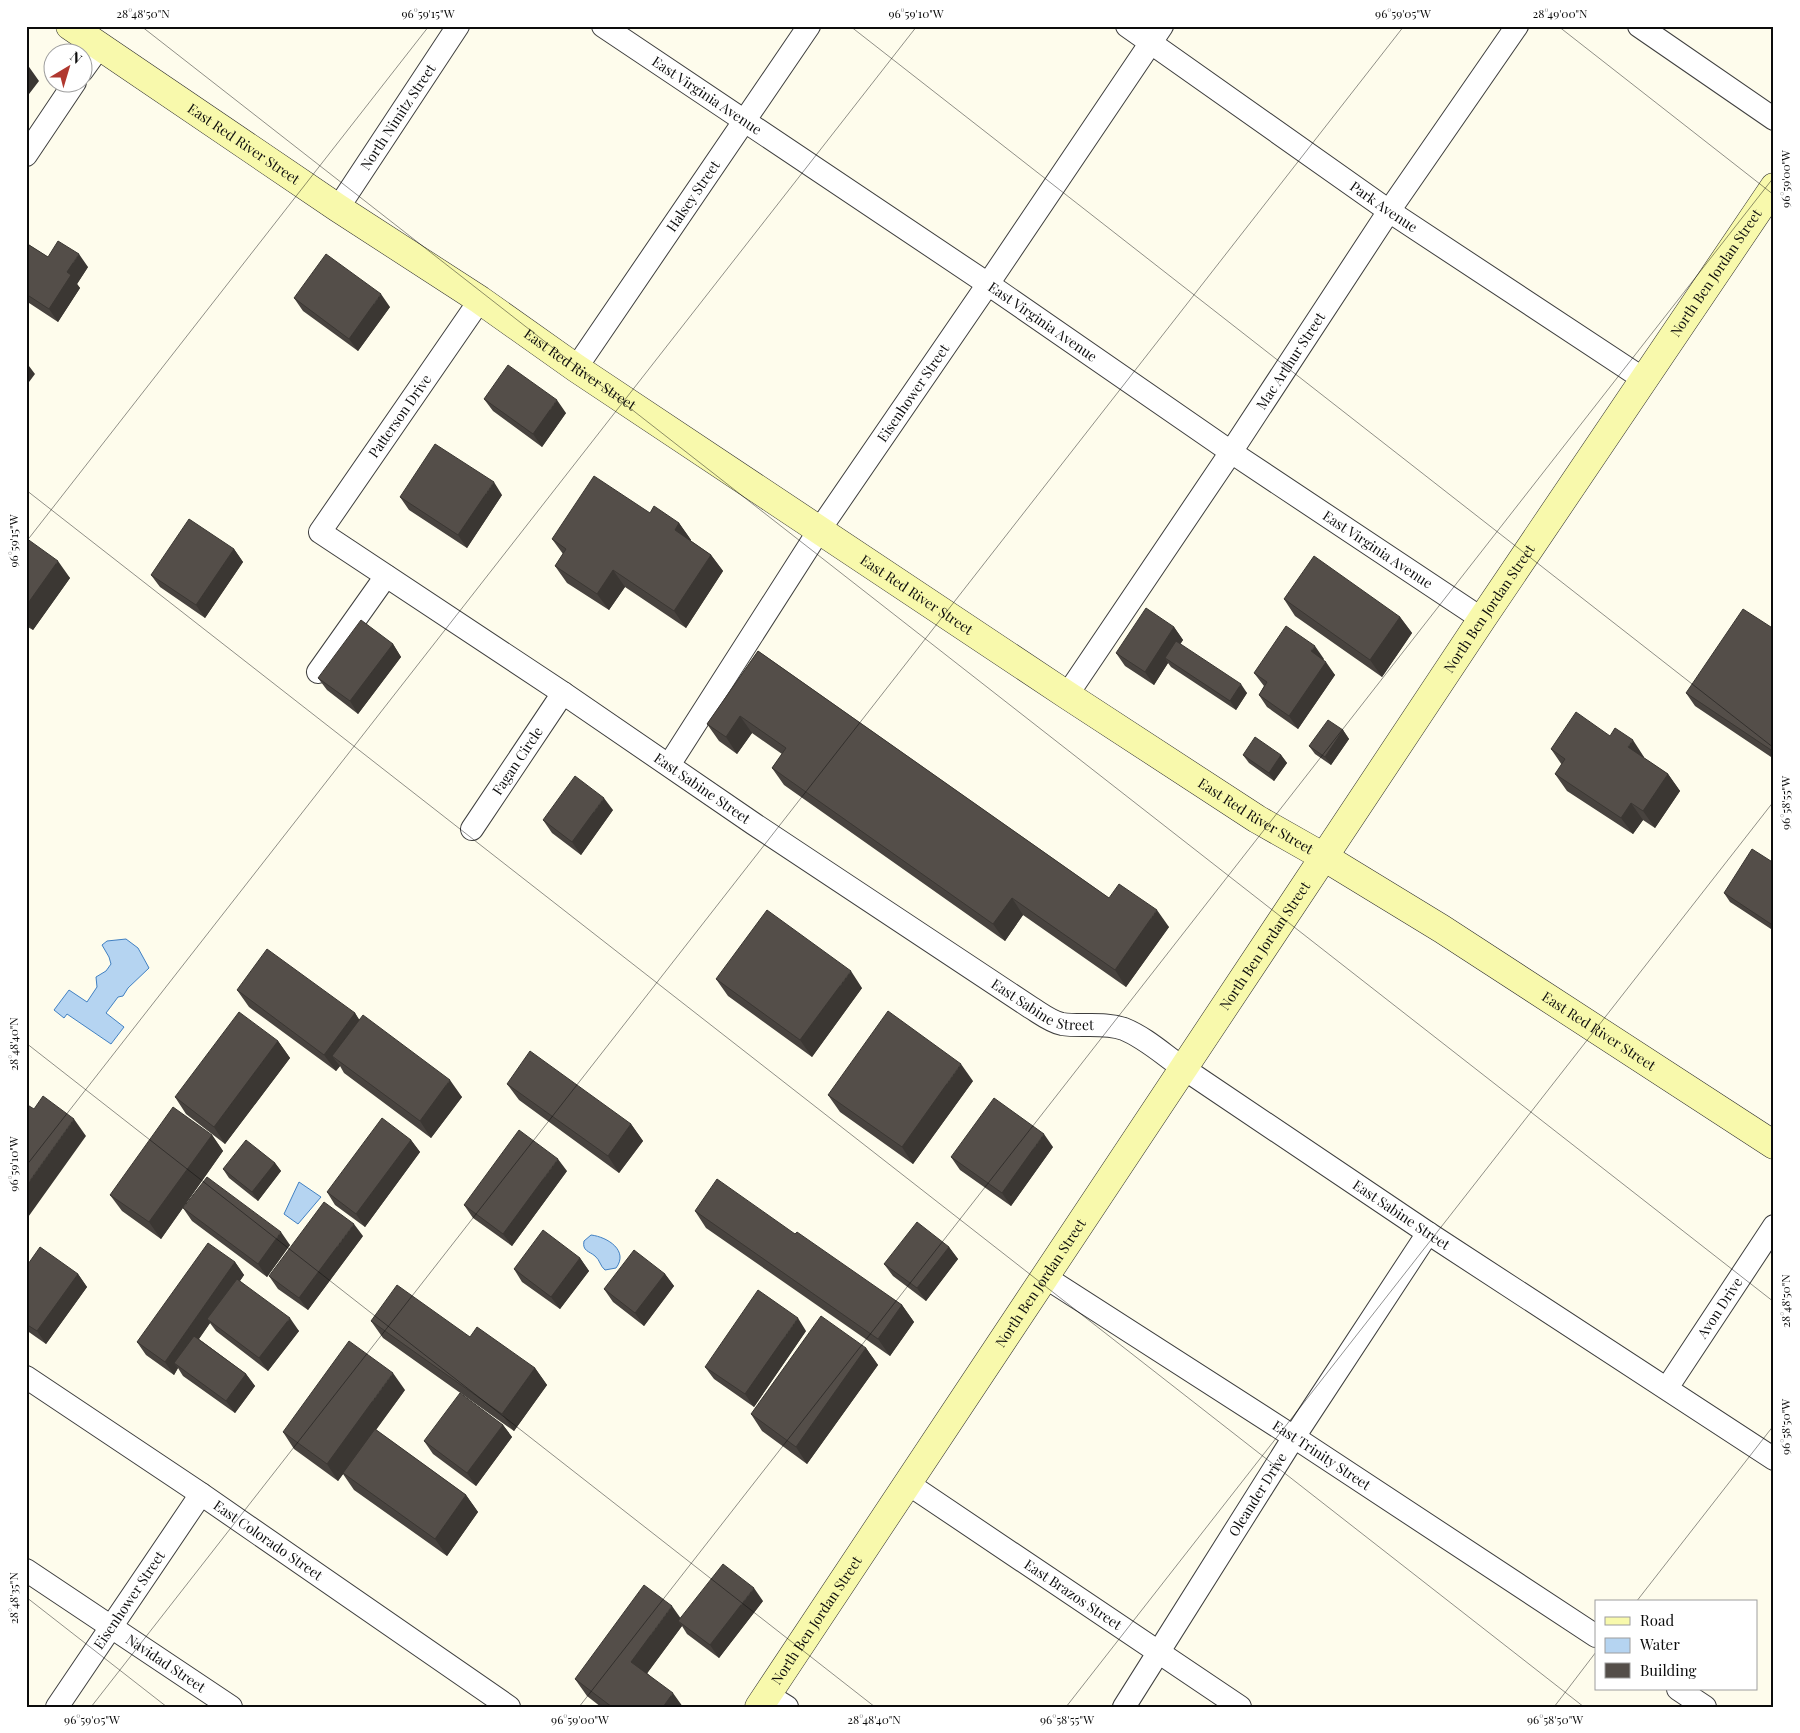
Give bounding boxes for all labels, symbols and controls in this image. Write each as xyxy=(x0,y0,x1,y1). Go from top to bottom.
text: 28°48'50"N xyxy=(116,5,170,21)
text: 96°59'15"W xyxy=(401,5,455,21)
text: 96°59'10"W xyxy=(888,5,944,21)
text: 96°59'05"W xyxy=(1375,5,1431,21)
text: 28°49'00"N xyxy=(1532,5,1588,21)
north arrow xyxy=(42,42,92,92)
text: N xyxy=(66,47,86,68)
street label: East Virginia Avenue xyxy=(649,52,766,139)
street label: North Nimitz Street xyxy=(356,59,440,173)
street label: East Red River Street xyxy=(184,99,305,189)
text: 96°59'00"W xyxy=(1777,150,1793,208)
street label: Halsey Street xyxy=(662,155,724,235)
street label: Park Avenue xyxy=(1347,176,1421,236)
street label: North Ben Jordan Street xyxy=(1665,204,1766,340)
street label: East Virginia Avenue xyxy=(985,277,1101,366)
street label: Mac Arthur Street xyxy=(1251,308,1330,413)
street label: East Red River Street xyxy=(520,324,641,415)
street label: Eisenhower Street xyxy=(872,339,954,446)
street label: Patterson Drive xyxy=(364,370,435,461)
street label: East Virginia Avenue xyxy=(1319,506,1437,593)
text: 96°59'15"W xyxy=(5,514,21,568)
street label: North Ben Jordan Street xyxy=(1439,540,1539,676)
street label: East Red River Street xyxy=(857,550,978,639)
street label: Fagan Circle xyxy=(488,723,547,798)
street label: East Sabine Street xyxy=(650,748,755,828)
street label: East Red River Street xyxy=(1195,773,1318,859)
text: 96°58'55"W xyxy=(1777,776,1793,830)
street label: North Ben Jordan Street xyxy=(1215,877,1315,1013)
street label: East Sabine Street xyxy=(988,974,1095,1034)
street label: East Red River Street xyxy=(1539,987,1660,1075)
text: 28°48'40"N xyxy=(5,1017,21,1071)
text: 96°59'10"W xyxy=(5,1136,21,1192)
street label: East Sabine Street xyxy=(1349,1175,1455,1254)
street label: North Ben Jordan Street xyxy=(991,1214,1090,1351)
street label: Avon Drive xyxy=(1692,1273,1747,1343)
text: 28°48'50"N xyxy=(1777,1274,1793,1328)
text: 96°58'50"W xyxy=(1777,1399,1793,1455)
street label: East Trinity Street xyxy=(1269,1416,1376,1495)
street label: Oleander Drive xyxy=(1224,1449,1291,1540)
street label: East Colorado Street xyxy=(210,1495,328,1585)
street label: Eisenhower Street xyxy=(89,1546,169,1653)
street label: North Ben Jordan Street xyxy=(767,1551,866,1688)
street label: East Brazos Street xyxy=(1021,1555,1127,1634)
text: 28°48'35"N xyxy=(5,1572,21,1624)
legend xyxy=(1595,1600,1758,1690)
text: Road xyxy=(1640,1610,1674,1630)
street label: Navidad Street xyxy=(122,1630,210,1697)
text: Water xyxy=(1639,1634,1680,1654)
text: Building xyxy=(1640,1660,1697,1680)
text: 96°59'05"W xyxy=(64,1711,120,1727)
text: 96°59'00"W xyxy=(551,1711,609,1727)
text: 28°48'40"N xyxy=(847,1711,901,1727)
text: 96°58'55"W xyxy=(1040,1711,1094,1727)
text: 96°58'50"W xyxy=(1527,1711,1583,1727)

